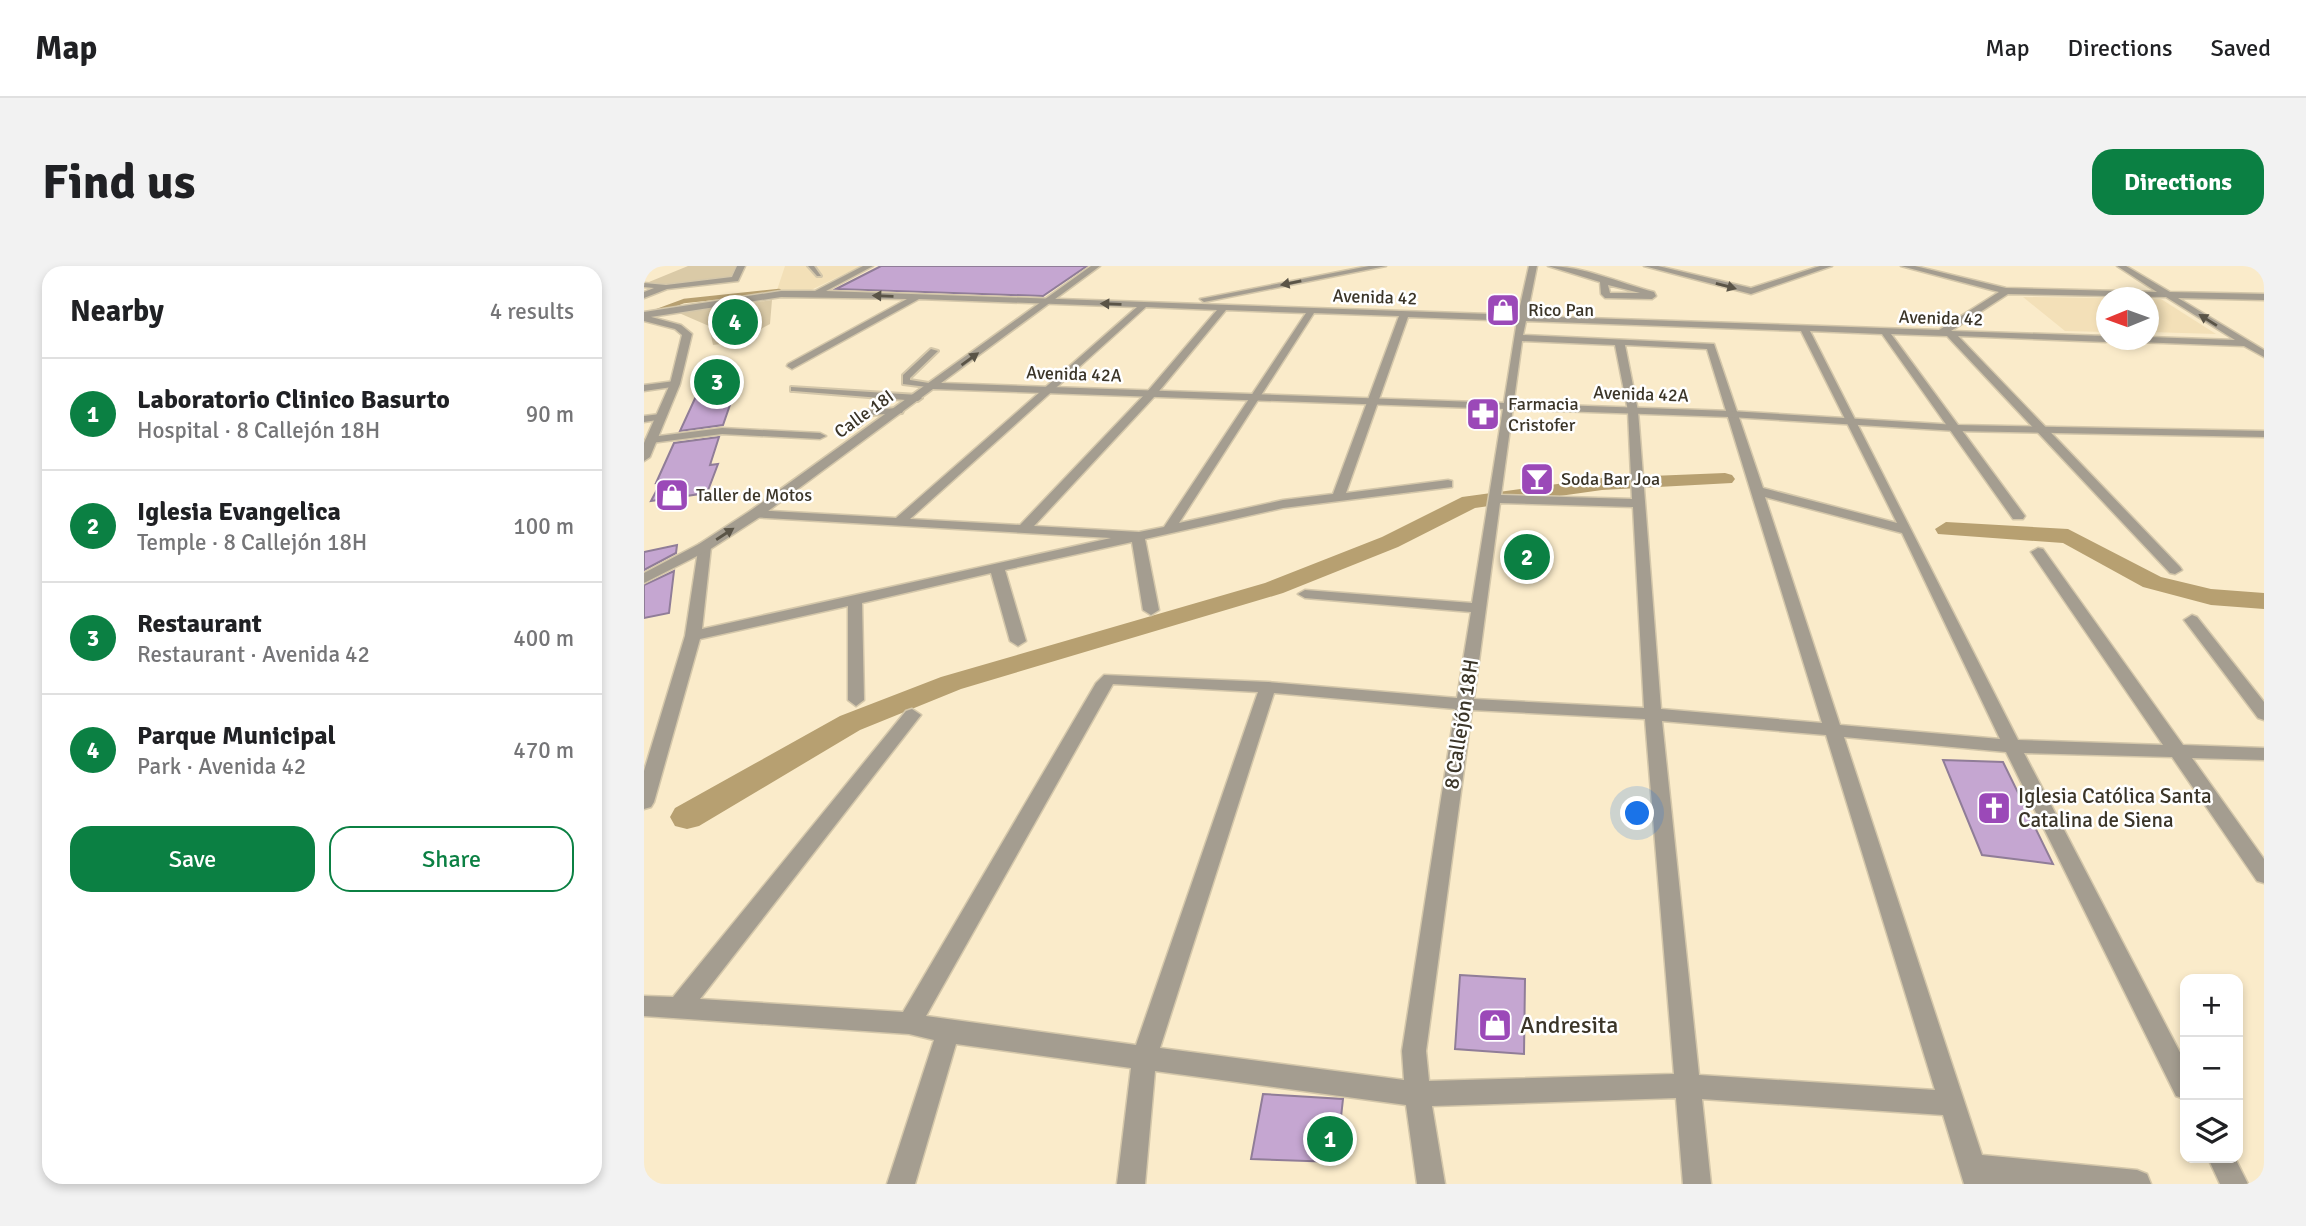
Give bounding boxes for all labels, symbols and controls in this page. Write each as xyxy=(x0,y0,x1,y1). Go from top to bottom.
text: Map xyxy=(35,28,97,69)
text: Map xyxy=(1985,33,2030,63)
text: Directions xyxy=(2068,33,2173,63)
text: Saved xyxy=(2211,33,2271,63)
button: Directions xyxy=(2092,149,2264,215)
text: Find us xyxy=(42,152,195,212)
one-way arrow xyxy=(1280,278,1302,289)
one-way arrow xyxy=(1715,281,1737,292)
street label: Avenida 42 xyxy=(1332,285,1418,309)
north arrow xyxy=(2096,287,2159,350)
one-way arrow xyxy=(872,290,894,301)
shop icon: Rico Pan xyxy=(1484,291,1522,329)
text: Nearby xyxy=(70,293,164,330)
pin: 4 xyxy=(712,296,758,348)
text: 4 results xyxy=(490,297,574,326)
one-way arrow xyxy=(1100,298,1122,309)
place label: Rico Pan xyxy=(1528,299,1594,321)
street label: Avenida 42 xyxy=(1898,306,1984,330)
one-way arrow xyxy=(2199,313,2218,326)
one-way arrow xyxy=(961,352,979,366)
pin: 3 xyxy=(694,356,740,408)
street label: Avenida 42A xyxy=(1026,361,1122,387)
street label: Avenida 42A xyxy=(1593,381,1689,407)
text: Laboratorio Clinico Basurto xyxy=(137,384,450,416)
street label: Calle 18I xyxy=(830,385,898,443)
place label: Farmacia Cristofer xyxy=(1508,393,1579,436)
pharmacy icon: Farmacia Cristofer xyxy=(1464,395,1502,433)
text: 1 xyxy=(87,400,99,429)
text: 90 m xyxy=(526,400,574,429)
text: Hospital · 8 Callejón 18H xyxy=(137,416,380,445)
bar icon: Soda Bar Joa xyxy=(1518,460,1556,498)
place label: Soda Bar Joa xyxy=(1561,468,1660,490)
shop icon: Taller de Motos xyxy=(653,476,691,514)
place label: Taller de Motos xyxy=(696,484,812,506)
text: Iglesia Evangelica xyxy=(137,496,341,528)
text: 2 xyxy=(87,512,99,541)
text: 100 m xyxy=(513,512,574,541)
one-way arrow xyxy=(715,527,735,540)
text: Temple · 8 Callejón 18H xyxy=(137,528,367,557)
pin: 2 xyxy=(1504,531,1550,583)
text: Restaurant xyxy=(137,608,262,640)
text: 3 xyxy=(87,624,99,653)
text: 400 m xyxy=(513,624,574,653)
text: Restaurant · Avenida 42 xyxy=(137,640,370,669)
street label: 8 Callejón 18H xyxy=(1438,657,1484,791)
text: Parque Municipal xyxy=(137,720,336,752)
text: 4 xyxy=(87,736,99,765)
text: 470 m xyxy=(513,736,574,765)
text: Park · Avenida 42 xyxy=(137,752,306,781)
place label: Iglesia Católica Santa Catalina de Siena xyxy=(2018,783,2212,833)
church icon: Iglesia Católica Santa Catalina de Siena xyxy=(1975,789,2013,827)
your location xyxy=(1620,796,1654,830)
button: Save xyxy=(70,826,315,892)
button: Share xyxy=(329,826,574,892)
map controls xyxy=(2180,974,2243,1163)
button: + xyxy=(2180,974,2243,1037)
shop icon: Andresita xyxy=(1476,1006,1514,1044)
place label: Andresita xyxy=(1520,1010,1618,1040)
button: − xyxy=(2180,1037,2243,1100)
button: layers xyxy=(2180,1100,2243,1163)
pin: 1 xyxy=(1307,1113,1353,1165)

